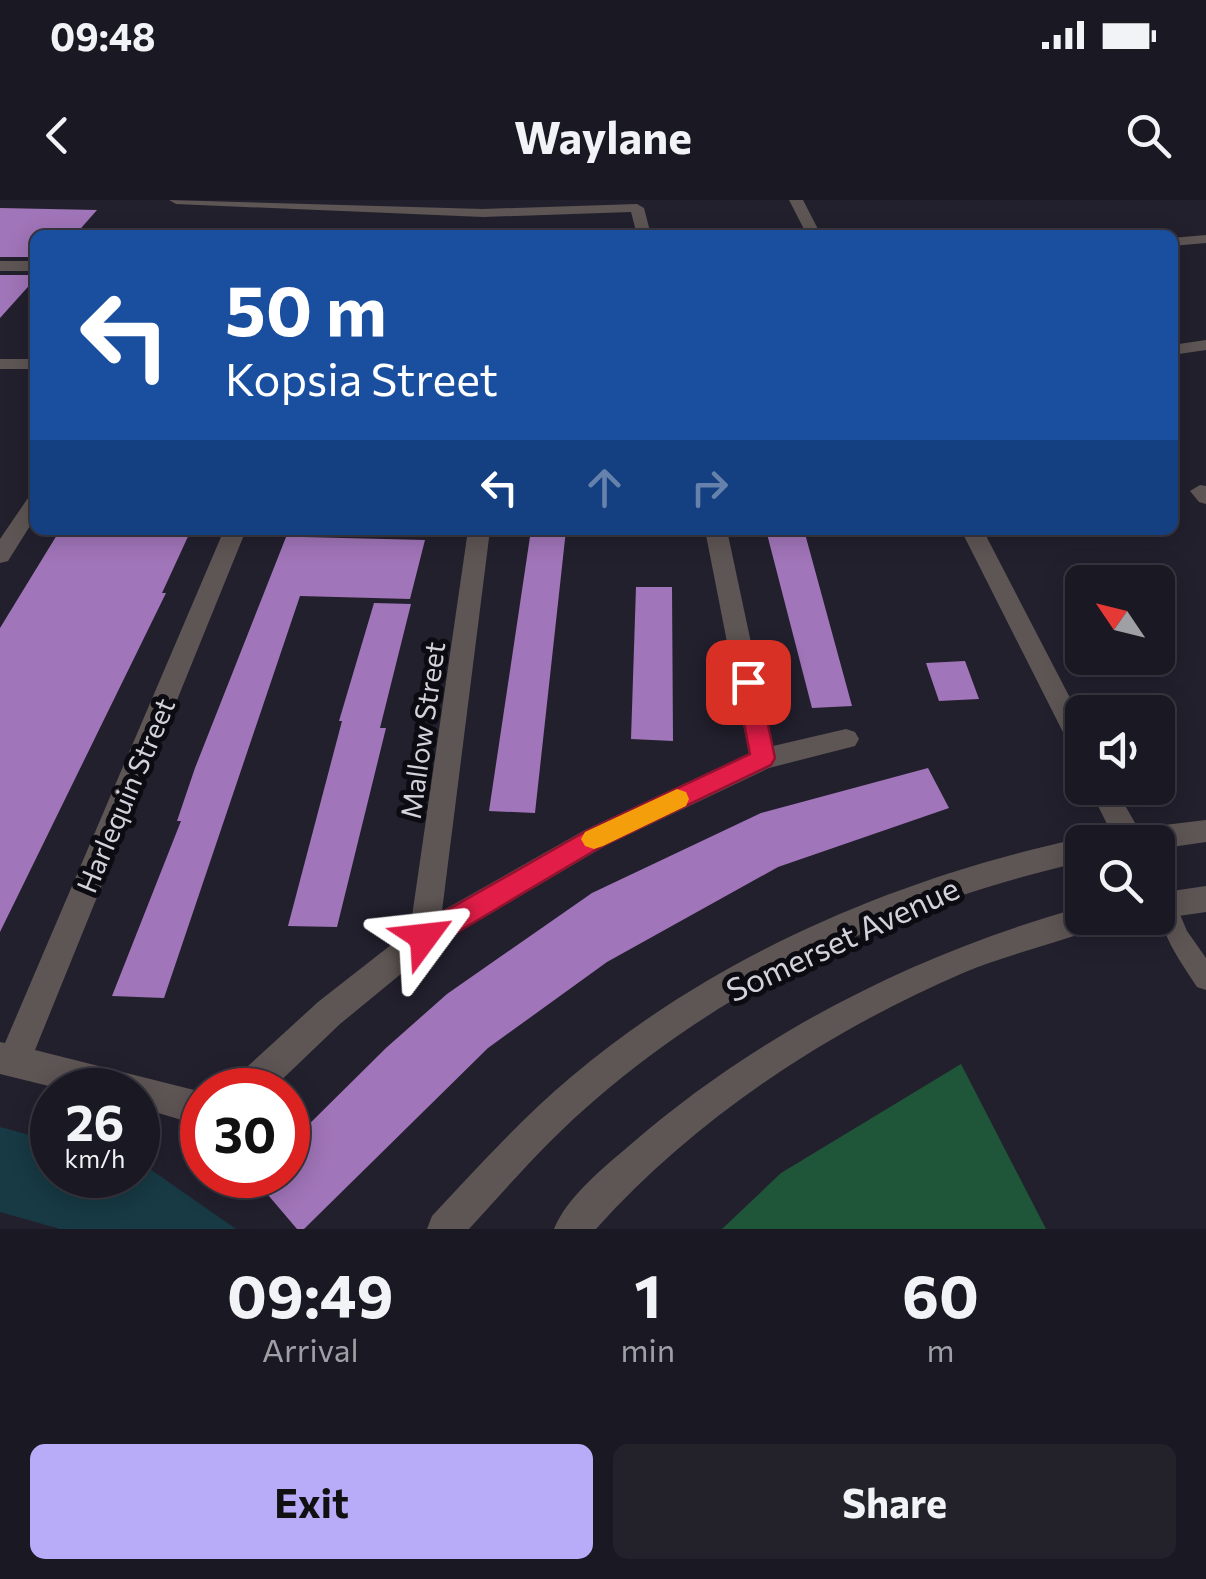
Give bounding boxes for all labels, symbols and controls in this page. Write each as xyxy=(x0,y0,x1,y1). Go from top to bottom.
text: 09:48 xyxy=(50,12,156,59)
icon: back xyxy=(30,108,85,163)
text: Waylane xyxy=(514,108,692,163)
icon: search xyxy=(1121,108,1176,163)
text: 50 m xyxy=(225,265,387,350)
icon: left xyxy=(60,270,190,400)
text: Kopsia Street xyxy=(225,350,498,405)
icon: left xyxy=(472,460,527,515)
icon: ahead xyxy=(577,460,632,515)
icon: right xyxy=(682,460,737,515)
north arrow xyxy=(1065,565,1175,675)
map controls xyxy=(1065,565,1175,935)
street label: Mallow Street xyxy=(393,639,451,821)
pin xyxy=(706,640,791,725)
icon: arrive xyxy=(721,655,776,710)
street label: Harlequin Street xyxy=(69,692,181,898)
button: sound xyxy=(1065,695,1175,805)
button: search xyxy=(1065,825,1175,935)
street label: Somerset Avenue xyxy=(719,867,965,1009)
position arrow xyxy=(372,885,476,989)
speed limit sign: 30 xyxy=(180,1068,310,1198)
text: 26 xyxy=(65,1090,124,1151)
text: km/h xyxy=(65,1143,125,1173)
text: 09:49 xyxy=(227,1257,394,1330)
text: 1 xyxy=(634,1257,661,1330)
text: 60 xyxy=(902,1257,979,1330)
text: Arrival xyxy=(262,1329,359,1369)
text: min xyxy=(621,1329,675,1369)
text: m xyxy=(927,1329,954,1369)
button: Exit xyxy=(30,1444,593,1559)
button: Share xyxy=(613,1444,1176,1559)

